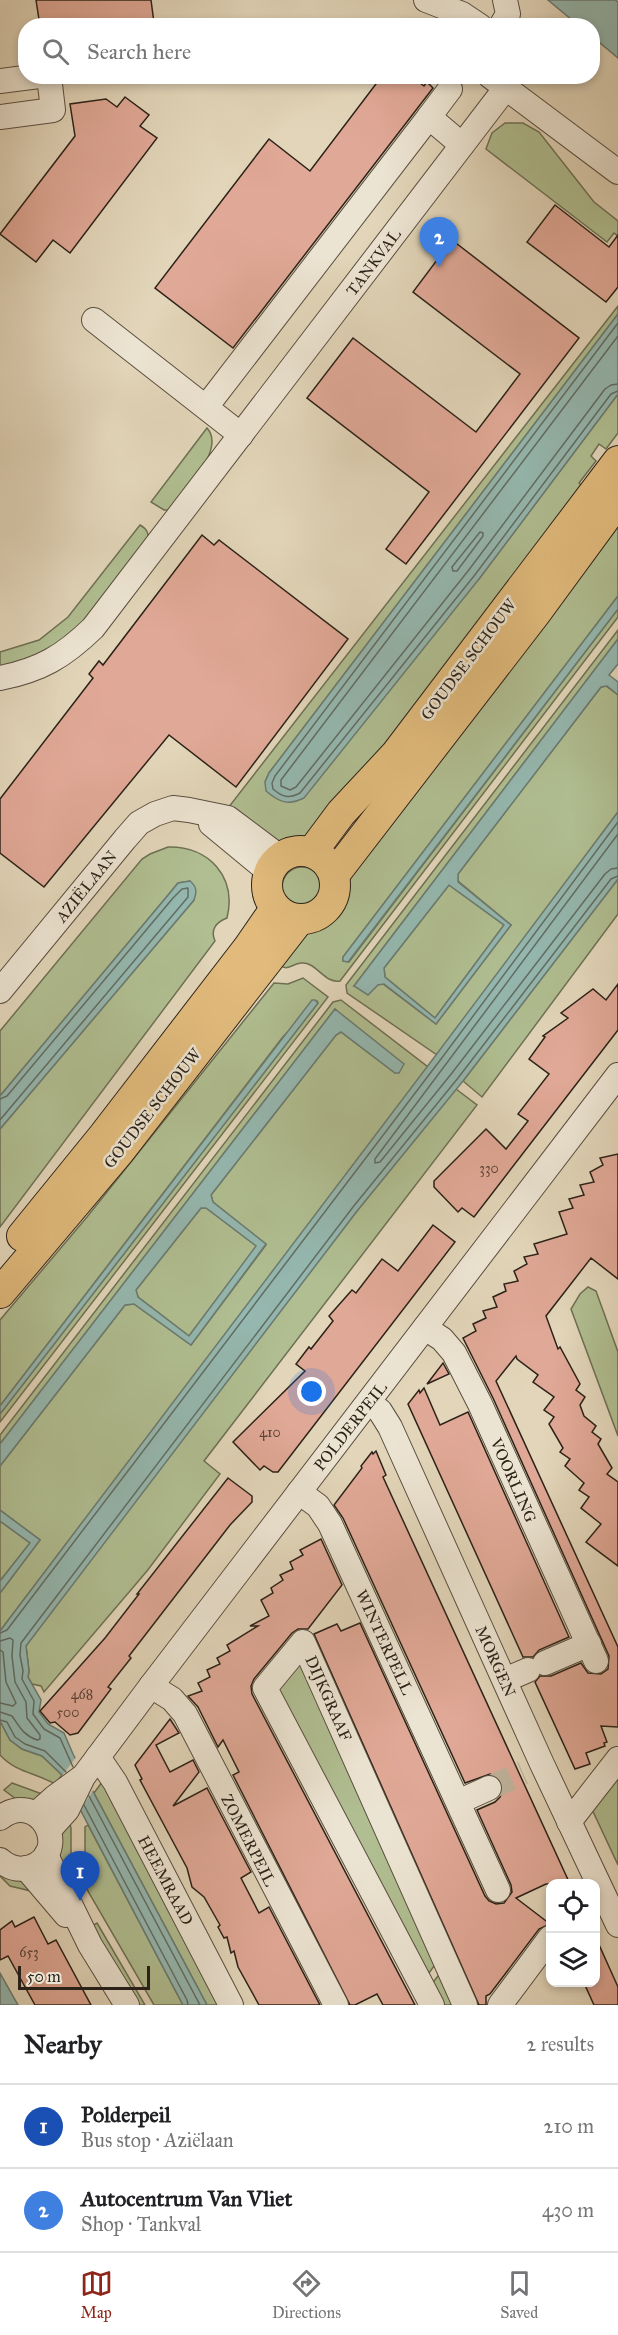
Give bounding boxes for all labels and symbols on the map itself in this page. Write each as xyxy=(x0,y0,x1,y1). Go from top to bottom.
pin: 2 xyxy=(420,218,458,267)
street label: TANKVAL xyxy=(342,225,405,300)
street label: GOUDSE SCHOUW xyxy=(417,594,521,724)
street label: AZIËLAAN xyxy=(50,846,121,927)
street label: GOUDSE SCHOUW xyxy=(100,1044,206,1172)
house number: 330 xyxy=(479,1160,499,1177)
your location xyxy=(297,1377,326,1406)
street label: POLDERPEIL xyxy=(310,1378,391,1474)
house number: 410 xyxy=(259,1424,281,1441)
street label: VOORLING xyxy=(486,1434,541,1526)
street label: WINTERPELL xyxy=(352,1587,417,1698)
street label: MORGEN xyxy=(471,1623,520,1700)
street label: DIJKGRAAF xyxy=(300,1653,356,1745)
house number: 468 xyxy=(71,1686,93,1703)
house number: 500 xyxy=(57,1704,79,1721)
street label: ZOMERPEIL xyxy=(217,1791,280,1889)
street label: HEEMRAAD xyxy=(134,1832,197,1928)
pin: 1 xyxy=(60,1852,100,1901)
house number: 653 xyxy=(19,1944,39,1961)
scale bar xyxy=(18,1963,150,1990)

